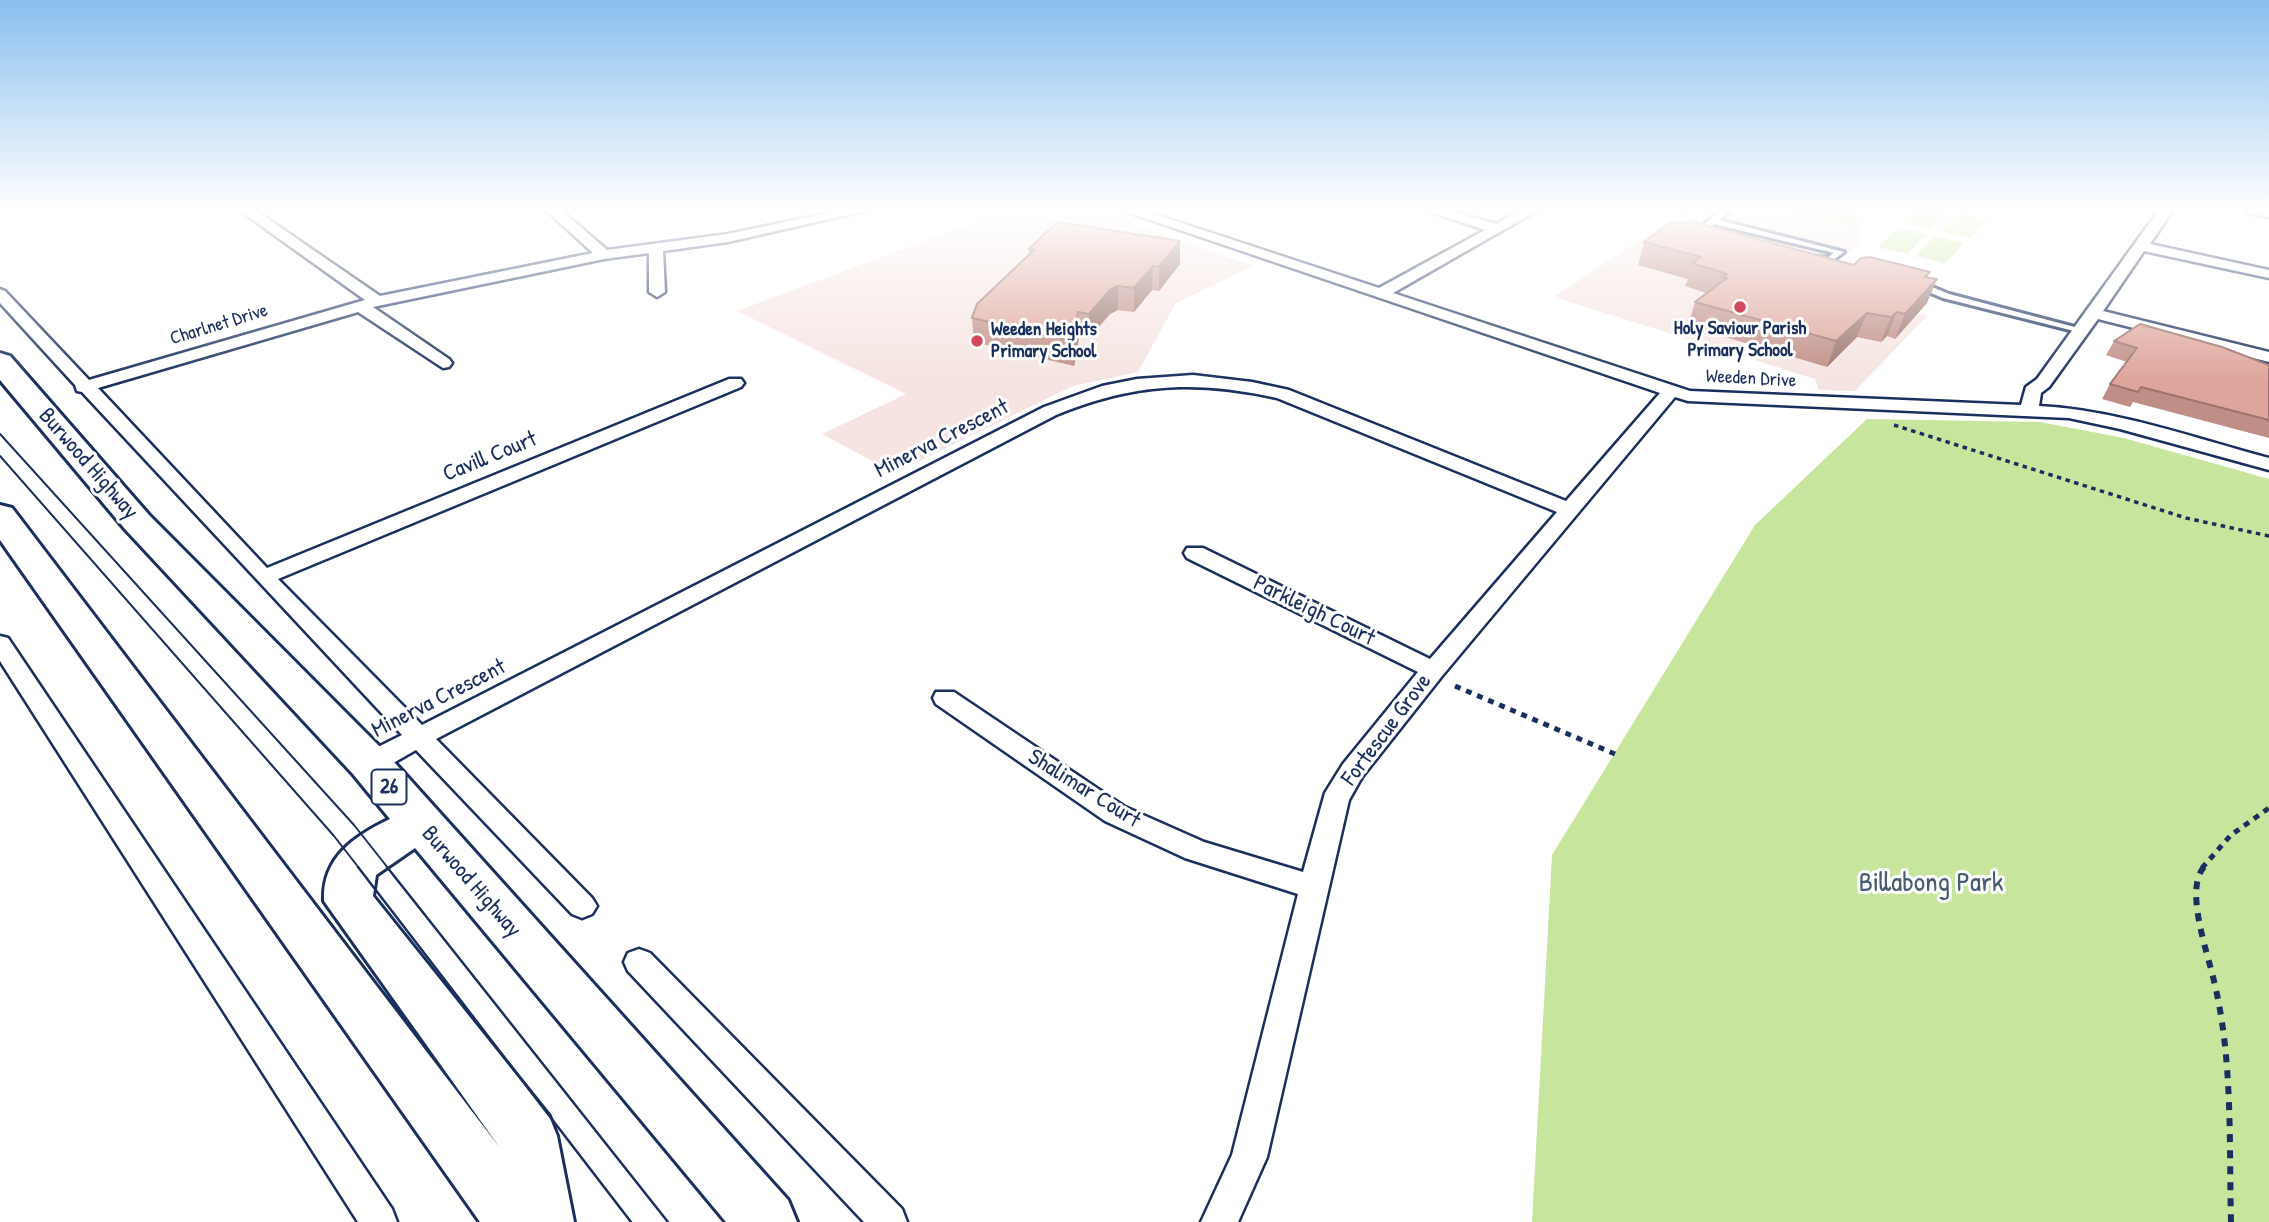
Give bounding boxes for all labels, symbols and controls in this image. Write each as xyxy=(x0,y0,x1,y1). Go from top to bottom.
street label: Charlnet Drive xyxy=(167,299,271,351)
marker: Holy Saviour Parish Primary School xyxy=(1732,299,1748,315)
place label: Holy Saviour Parish Primary School xyxy=(1674,318,1806,362)
place label: Weeden Heights Primary School xyxy=(991,319,1097,363)
marker: Weeden Heights Primary School xyxy=(969,333,985,349)
street label: Weeden Drive xyxy=(1705,365,1797,393)
street label: Minerva Crescent xyxy=(870,393,1014,485)
street label: Burwood Highway xyxy=(32,403,144,525)
street label: Cavill Court xyxy=(439,426,541,488)
street label: Parkleigh Court xyxy=(1249,570,1379,652)
street label: Minerva Crescent xyxy=(367,653,511,745)
street label: Fortescue Grove xyxy=(1336,669,1438,791)
street label: Shalimar Court xyxy=(1023,744,1145,834)
road number: 26 xyxy=(372,770,406,804)
street label: Burwood Highway xyxy=(415,821,527,943)
park label: Billabong Park xyxy=(1859,867,2003,901)

